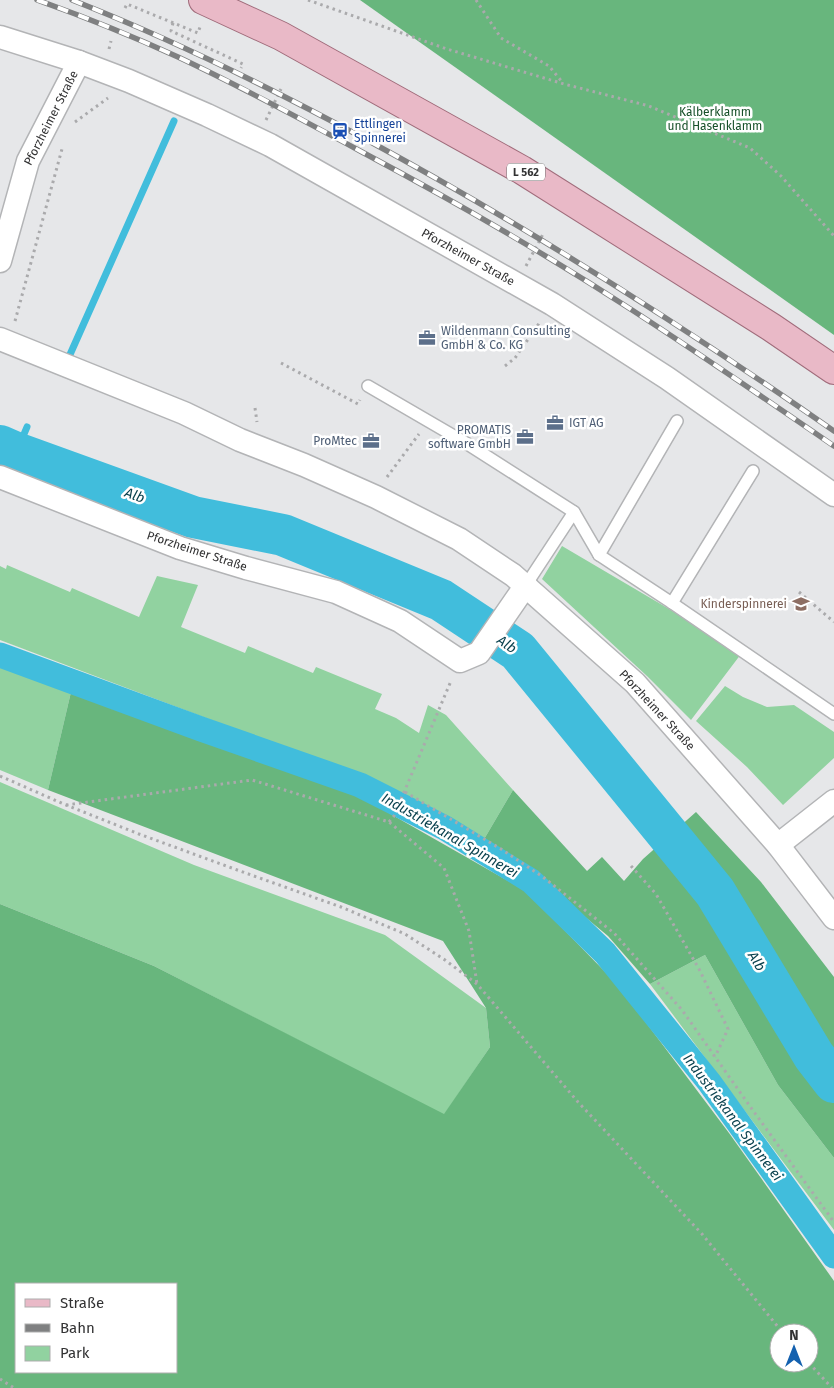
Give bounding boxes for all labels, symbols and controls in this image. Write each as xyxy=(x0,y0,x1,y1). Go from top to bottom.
street label: Pforzheimer Straße xyxy=(21,68,81,168)
park label: Kälberklamm und Hasenklamm xyxy=(668,105,762,133)
place label: Ettlingen Spinnerei xyxy=(354,117,406,145)
station icon: Ettlingen Spinnerei xyxy=(330,121,350,141)
road number: L 562 xyxy=(507,163,545,180)
street label: Pforzheimer Straße xyxy=(419,226,517,288)
place label: Wildenmann Consulting GmbH & Co. KG xyxy=(441,324,571,352)
office icon: Wildenmann Consulting GmbH & Co. KG xyxy=(417,328,437,348)
office icon: IGT AG xyxy=(545,413,565,433)
place label: IGT AG xyxy=(569,416,604,430)
place label: PROMATIS software GmbH xyxy=(428,423,511,451)
office icon: PROMATIS software GmbH xyxy=(515,427,535,447)
office icon: ProMtec xyxy=(361,431,381,451)
place label: ProMtec xyxy=(313,434,357,448)
water label: Alb xyxy=(122,484,147,507)
street label: Pforzheimer Straße xyxy=(145,528,249,574)
school or university icon: Kinderspinnerei xyxy=(791,594,811,614)
place label: Kinderspinnerei xyxy=(700,597,787,611)
water label: Alb xyxy=(493,631,520,657)
street label: Pforzheimer Straße xyxy=(616,667,698,753)
water label: Industriekanal Spinnerei xyxy=(378,789,521,882)
water label: Alb xyxy=(744,947,769,974)
water label: Industriekanal Spinnerei xyxy=(679,1050,786,1184)
legend xyxy=(15,1283,178,1373)
text: Straße xyxy=(60,1294,104,1312)
text: Bahn xyxy=(60,1319,95,1337)
north arrow xyxy=(769,1323,819,1373)
text: N xyxy=(789,1327,799,1344)
text: Park xyxy=(60,1344,90,1362)

